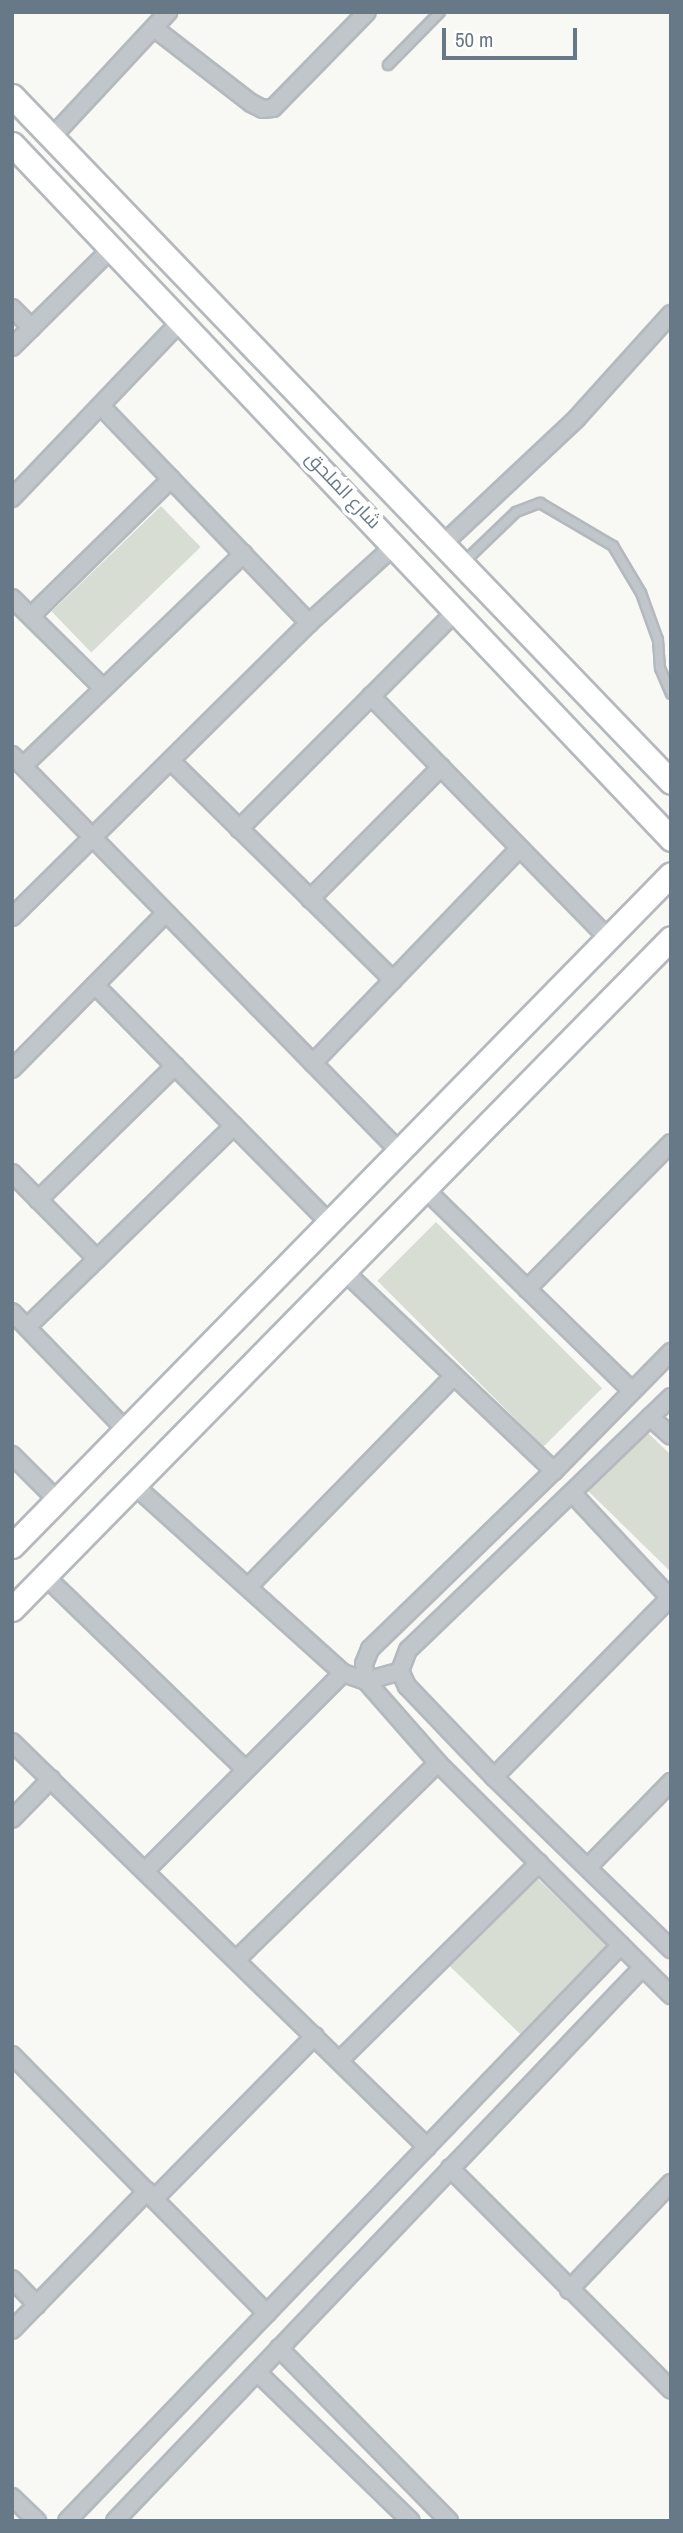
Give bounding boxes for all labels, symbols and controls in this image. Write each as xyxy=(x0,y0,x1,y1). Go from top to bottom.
scale bar xyxy=(445,14,580,58)
text: 50 m xyxy=(455,25,493,54)
street label: شارع الملحق xyxy=(301,447,385,533)

